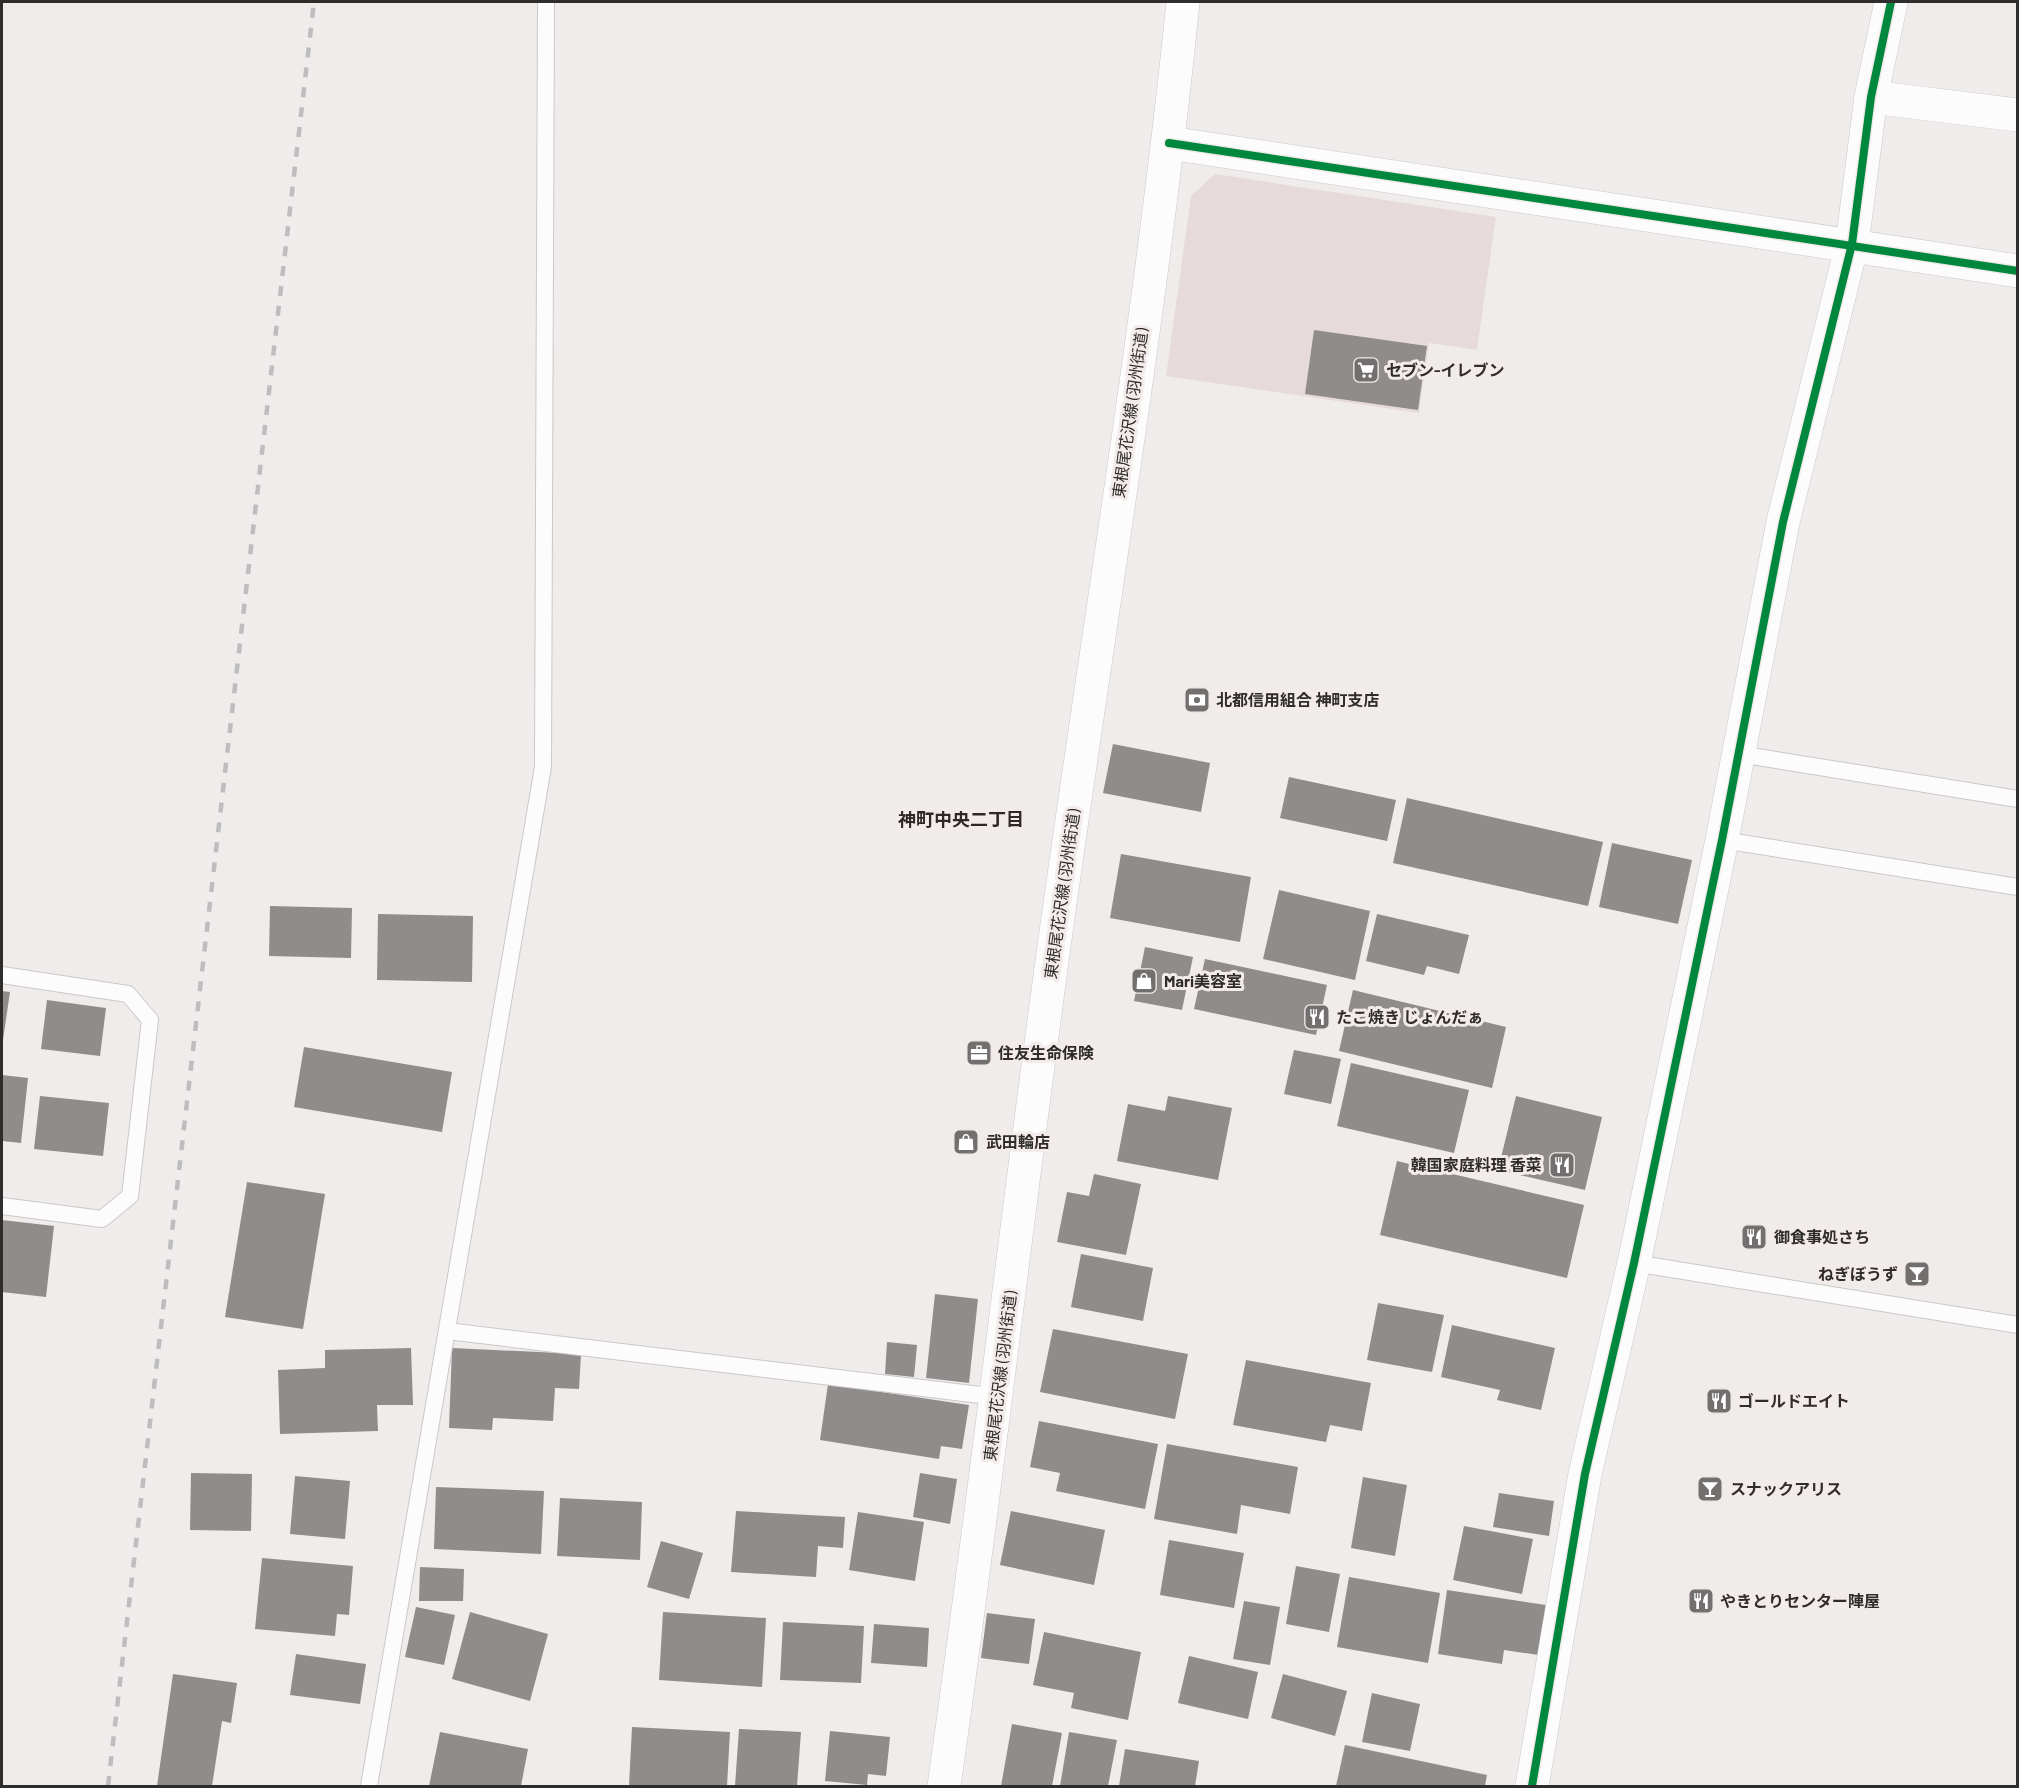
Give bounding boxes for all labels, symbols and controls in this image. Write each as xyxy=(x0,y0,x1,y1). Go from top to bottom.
street label: 東根尾花沢線 (羽州街道) xyxy=(1108,326,1151,499)
supermarket icon: セブン-イレブン xyxy=(1351,355,1381,385)
place label: セブン-イレブン xyxy=(1386,360,1505,379)
bank icon: 北都信用組合 神町支店 xyxy=(1182,685,1212,715)
place label: 北都信用組合 神町支店 xyxy=(1216,690,1379,709)
street label: 東根尾花沢線 (羽州街道) xyxy=(1040,807,1083,980)
district label: 神町中央二丁目 xyxy=(898,808,1024,830)
shop icon: Mari美容室 xyxy=(1129,966,1159,996)
place label: Mari美容室 xyxy=(1164,971,1242,990)
restaurant icon: たこ焼き じょんだぁ xyxy=(1302,1002,1332,1032)
place label: たこ焼き じょんだぁ xyxy=(1336,1007,1483,1026)
office icon: 住友生命保険 xyxy=(964,1038,994,1068)
place label: 住友生命保険 xyxy=(997,1043,1094,1062)
shop icon: 武田輪店 xyxy=(951,1127,981,1157)
place label: 武田輪店 xyxy=(986,1132,1050,1151)
restaurant icon: 韓国家庭料理 香菜 xyxy=(1547,1150,1577,1180)
place label: 韓国家庭料理 香菜 xyxy=(1411,1155,1542,1174)
restaurant icon: 御食事処さち xyxy=(1739,1222,1769,1252)
place label: 御食事処さち xyxy=(1774,1227,1870,1246)
bar icon: ねぎぼうず xyxy=(1902,1259,1932,1289)
place label: ねぎぼうず xyxy=(1818,1264,1898,1283)
street label: 東根尾花沢線 (羽州街道) xyxy=(980,1289,1019,1462)
restaurant icon: ゴールドエイト xyxy=(1704,1386,1734,1416)
place label: ゴールドエイト xyxy=(1738,1391,1850,1410)
bar icon: スナックアリス xyxy=(1695,1474,1725,1504)
place label: スナックアリス xyxy=(1730,1479,1842,1498)
restaurant icon: やきとりセンター陣屋 xyxy=(1686,1586,1716,1616)
place label: やきとりセンター陣屋 xyxy=(1720,1591,1880,1610)

